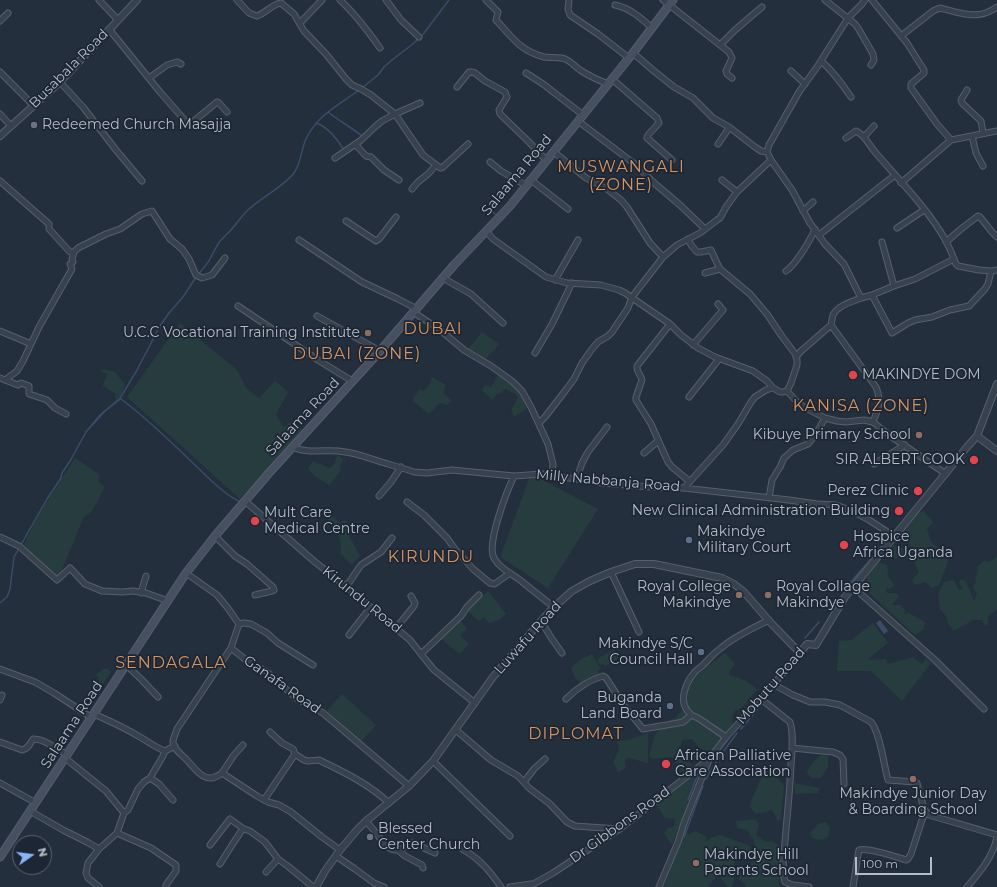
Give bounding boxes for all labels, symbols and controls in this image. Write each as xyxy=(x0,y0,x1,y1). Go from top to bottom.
street label: Busabala Road xyxy=(26,26,112,112)
place label: Redeemed Church Masajja xyxy=(42,117,231,133)
marker: Redeemed Church Masajja xyxy=(29,120,39,130)
street label: Salaama Road xyxy=(478,131,556,219)
district label: MUSWANGALI (ZONE) xyxy=(557,157,685,195)
district label: DUBAI xyxy=(403,319,463,339)
place label: U.C.C Vocational Training Institute xyxy=(123,325,360,341)
marker: U.C.C Vocational Training Institute xyxy=(363,328,373,338)
district label: DUBAI (ZONE) xyxy=(293,344,421,364)
place label: MAKINDYE DOM xyxy=(862,367,981,383)
marker: MAKINDYE DOM xyxy=(847,369,859,381)
street label: Salaama Road xyxy=(263,375,343,459)
district label: KANISA (ZONE) xyxy=(793,396,929,416)
place label: Kibuye Primary School xyxy=(753,427,911,443)
marker: Kibuye Primary School xyxy=(914,430,924,440)
place label: SIR ALBERT COOK xyxy=(836,452,965,468)
marker: SIR ALBERT COOK xyxy=(968,454,980,466)
street label: Milly Nabbanja Road xyxy=(535,466,681,496)
place label: Perez Clinic xyxy=(827,483,909,499)
marker: Perez Clinic xyxy=(912,485,924,497)
place label: New Clinical Administration Building xyxy=(632,503,890,519)
place label: Mult Care Medical Centre xyxy=(264,505,370,538)
marker: New Clinical Administration Building xyxy=(893,505,905,517)
marker: Mult Care Medical Centre xyxy=(249,515,261,527)
place label: Makindye Military Court xyxy=(697,524,791,556)
place label: Hospice Africa Uganda xyxy=(853,529,953,562)
marker: Makindye Military Court xyxy=(684,535,694,545)
marker: Hospice Africa Uganda xyxy=(838,539,850,551)
district label: KIRUNDU xyxy=(388,547,474,567)
street label: Kirundu Road xyxy=(319,563,405,637)
place label: Royal College Makindye xyxy=(637,579,731,612)
place label: Royal Collage Makindye xyxy=(776,579,870,612)
marker: Royal College Makindye xyxy=(734,590,744,600)
marker: Royal Collage Makindye xyxy=(763,590,773,600)
street label: Luwafu Road xyxy=(491,598,565,678)
place label: Makindye S/C Council Hall xyxy=(598,636,693,668)
street label: Mobutu Road xyxy=(733,644,809,728)
marker: Makindye S/C Council Hall xyxy=(696,647,706,657)
street label: Ganafa Road xyxy=(240,652,324,718)
district label: SENDAGALA xyxy=(115,653,227,673)
street label: Salaama Road xyxy=(38,678,106,772)
place label: Buganda Land Board xyxy=(580,690,662,722)
marker: Buganda Land Board xyxy=(665,701,675,711)
district label: DIPLOMAT xyxy=(528,724,624,744)
place label: African Palliative Care Association xyxy=(675,748,791,780)
marker: African Palliative Care Association xyxy=(660,758,672,770)
marker: Makindye Junior Day & Boarding School xyxy=(908,774,918,784)
street label: Dr Gibbons Road xyxy=(567,783,673,867)
place label: Makindye Junior Day & Boarding School xyxy=(839,786,987,818)
place label: Blessed Center Church xyxy=(378,821,480,854)
marker: Blessed Center Church xyxy=(365,832,375,842)
north arrow xyxy=(12,835,52,875)
text: N xyxy=(35,846,51,858)
place label: Makindye Hill Parents School xyxy=(704,847,809,880)
scale bar xyxy=(857,849,934,875)
text: 100 m xyxy=(862,856,898,871)
marker: Makindye Hill Parents School xyxy=(691,858,701,868)

